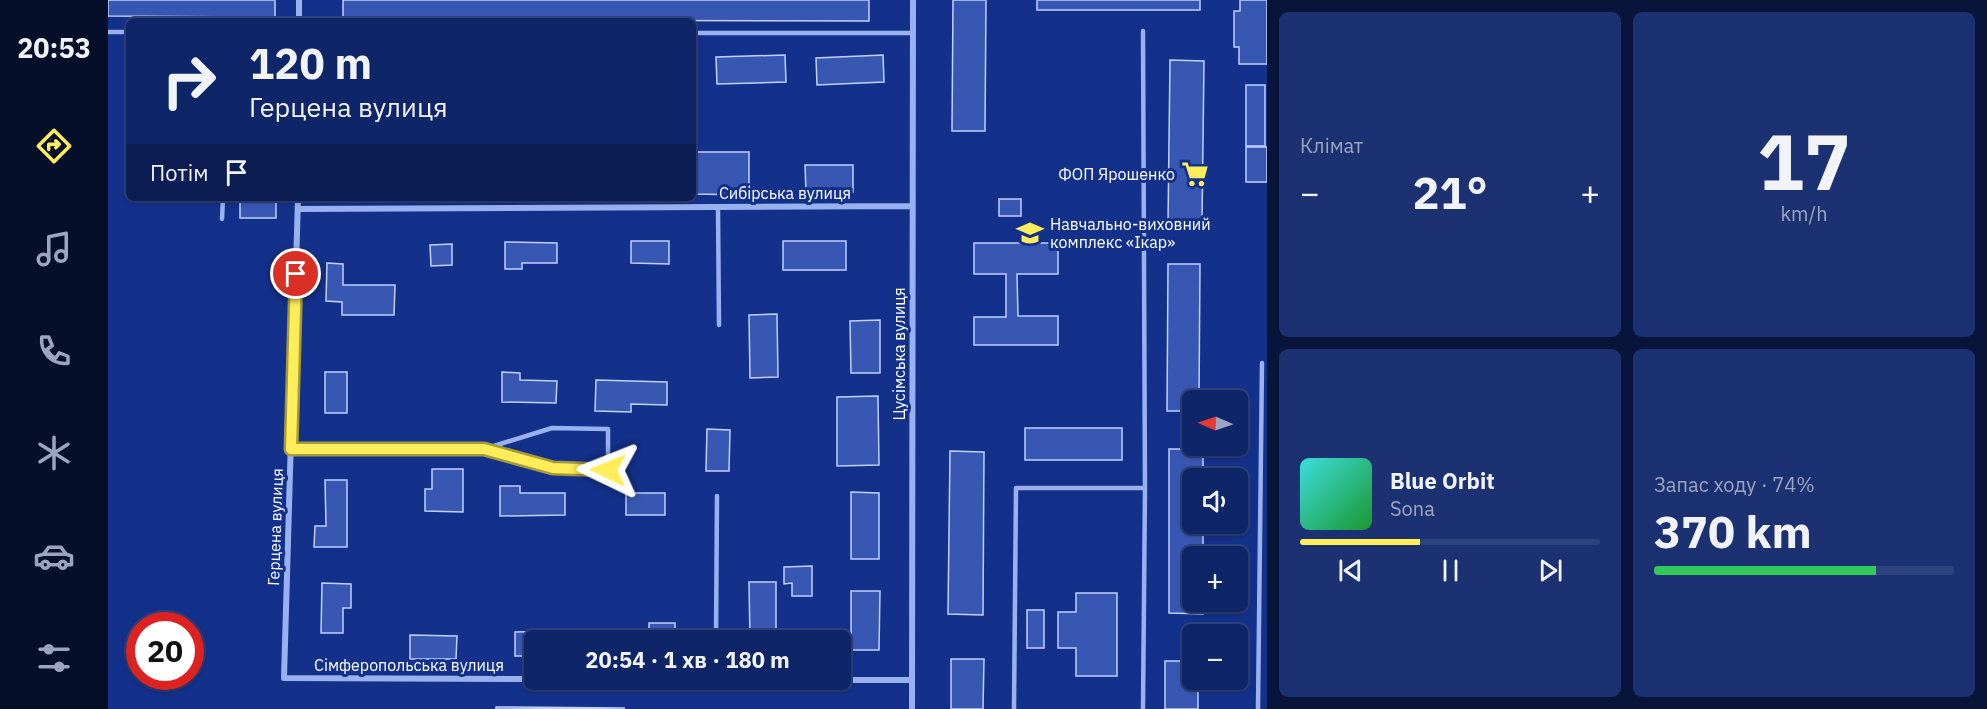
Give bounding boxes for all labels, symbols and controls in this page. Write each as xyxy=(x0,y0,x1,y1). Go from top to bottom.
text: 20:53 xyxy=(17,30,91,65)
text: 120 m xyxy=(249,36,372,91)
icon: right xyxy=(150,42,228,120)
text: Герцена вулиця xyxy=(249,89,448,124)
text: 17 xyxy=(1757,110,1851,211)
icon: directions xyxy=(33,125,75,167)
text: Клімат xyxy=(1300,132,1363,159)
icon: arrive xyxy=(220,156,253,189)
text: Потім xyxy=(150,158,208,187)
supermarket icon: ФОП Ярошенко xyxy=(1180,159,1210,189)
text: 21° xyxy=(1412,163,1488,221)
place label: ФОП Ярошенко xyxy=(1058,164,1175,184)
text: − xyxy=(1300,171,1320,214)
text: + xyxy=(1580,171,1600,214)
street label: Сибірська вулиця xyxy=(719,183,851,203)
text: km/h xyxy=(1780,200,1828,227)
place label: Навчально-виховний комплекс «Ікар» xyxy=(1050,214,1211,252)
school or university icon: Навчально-виховний комплекс «Ікар» xyxy=(1015,218,1045,248)
icon: music xyxy=(33,228,75,270)
pin xyxy=(270,248,321,299)
icon: arrive xyxy=(279,257,312,290)
street label: Цусімська вулиця xyxy=(889,288,909,420)
icon: phone xyxy=(33,330,75,372)
north arrow xyxy=(1182,390,1248,456)
map controls xyxy=(1182,390,1248,690)
icon: climate xyxy=(33,432,75,474)
position arrow xyxy=(576,438,640,502)
text: Blue Orbit xyxy=(1390,466,1495,495)
street label: Герцена вулиця xyxy=(263,468,287,586)
button: sound xyxy=(1182,468,1248,534)
text: Запас ходу · 74% xyxy=(1654,471,1815,498)
text: Sona xyxy=(1390,495,1435,522)
text: 370 km xyxy=(1654,502,1812,560)
icon: car xyxy=(33,535,75,577)
button: + xyxy=(1182,546,1248,612)
icon: previous xyxy=(1334,554,1367,587)
icon: pause xyxy=(1434,554,1467,587)
icon: next xyxy=(1534,554,1567,587)
speed limit sign: 20 xyxy=(126,612,204,690)
button: − xyxy=(1182,624,1248,690)
icon: filters xyxy=(33,637,75,679)
text: 20:54 · 1 хв · 180 m xyxy=(585,645,790,674)
street label: Сімферопольська вулиця xyxy=(314,655,504,675)

